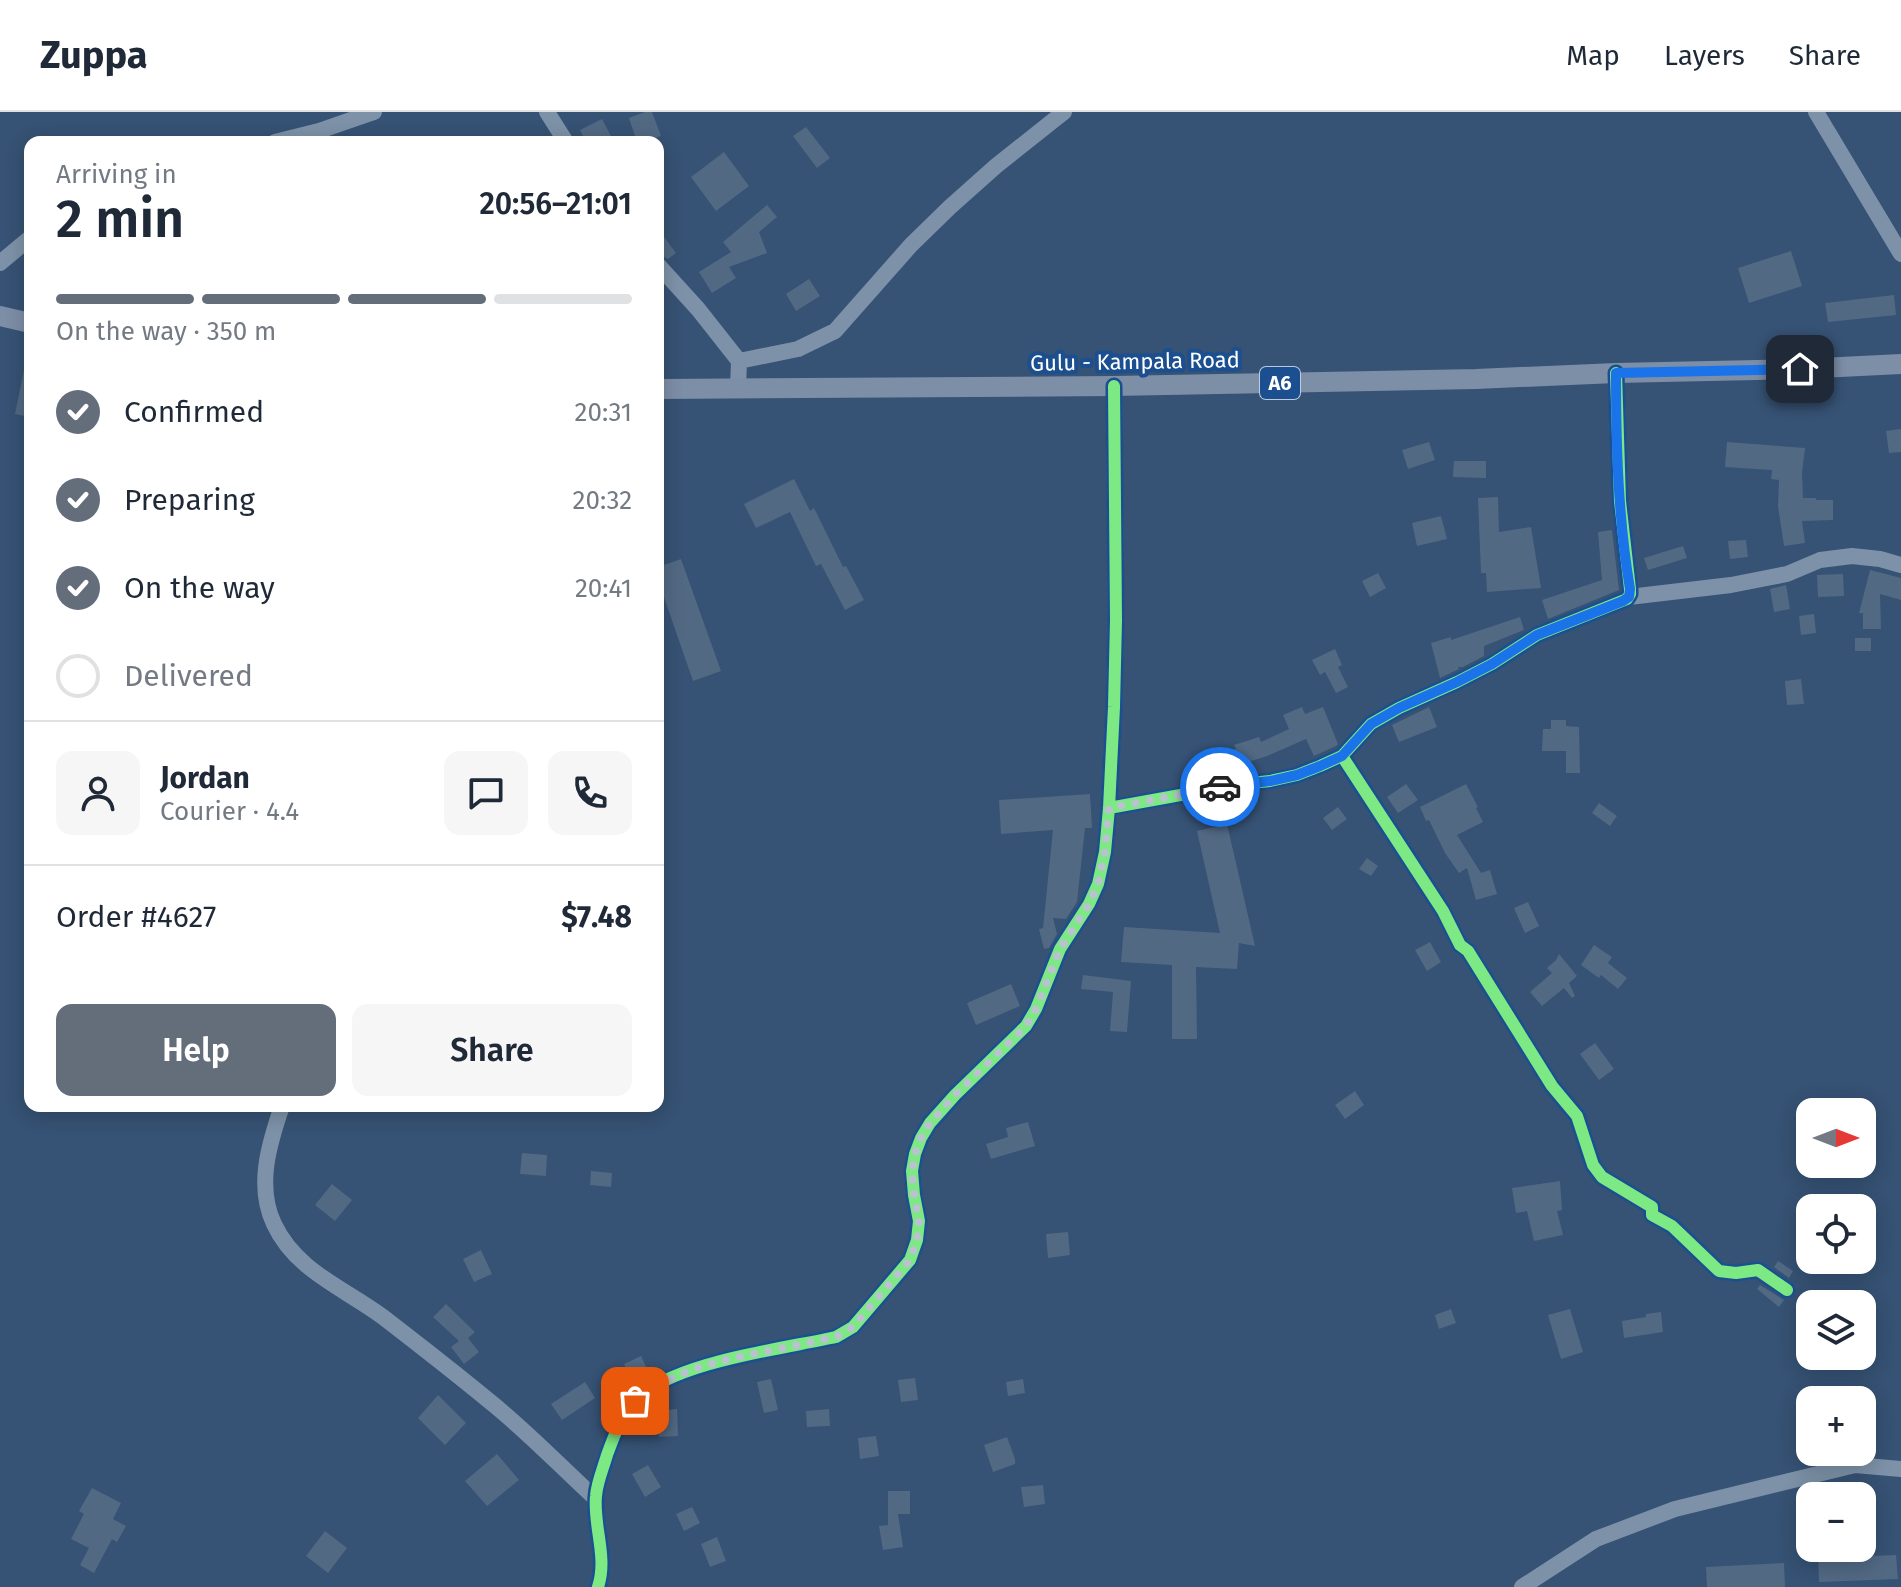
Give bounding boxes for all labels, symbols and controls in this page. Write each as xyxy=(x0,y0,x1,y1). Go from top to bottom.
text: Zuppa xyxy=(40,32,148,78)
text: Map xyxy=(1566,39,1620,72)
text: Layers xyxy=(1664,39,1745,72)
text: Share xyxy=(1789,39,1861,72)
text: Arriving in xyxy=(56,159,177,190)
text: 20:56–21:01 xyxy=(479,186,632,222)
text: 2 min xyxy=(56,188,184,251)
text: On the way · 350 m xyxy=(56,316,276,347)
pin xyxy=(1766,335,1834,403)
street label: Gulu - Kampala Road xyxy=(1030,346,1240,377)
icon: home xyxy=(1778,347,1822,391)
road number: A6 xyxy=(1260,367,1300,399)
icon: check xyxy=(56,390,100,434)
text: Confirmed xyxy=(124,394,264,430)
text: 20:31 xyxy=(575,397,632,428)
icon: check xyxy=(56,478,100,522)
text: Preparing xyxy=(124,482,255,518)
text: 20:32 xyxy=(573,485,632,516)
icon: check xyxy=(56,566,100,610)
text: On the way xyxy=(124,570,275,606)
text: 20:41 xyxy=(575,573,632,604)
text: Delivered xyxy=(124,658,253,694)
courier xyxy=(1180,747,1260,827)
button: person xyxy=(56,751,140,835)
button: chat xyxy=(444,751,528,835)
button: phone xyxy=(548,751,632,835)
text: Jordan xyxy=(160,760,250,796)
icon: car xyxy=(1198,765,1242,809)
text: Courier · 4.4 xyxy=(160,796,299,827)
text: Order #4627 xyxy=(56,899,216,935)
text: $7.48 xyxy=(561,899,632,935)
button: Help xyxy=(56,1004,336,1096)
button: Share xyxy=(352,1004,632,1096)
north arrow xyxy=(1796,1098,1876,1178)
map controls xyxy=(1796,1098,1876,1562)
button: locate xyxy=(1796,1194,1876,1274)
button: layers xyxy=(1796,1290,1876,1370)
pin xyxy=(601,1367,669,1435)
icon: bag xyxy=(613,1379,657,1423)
button: + xyxy=(1796,1386,1876,1466)
button: − xyxy=(1796,1482,1876,1562)

